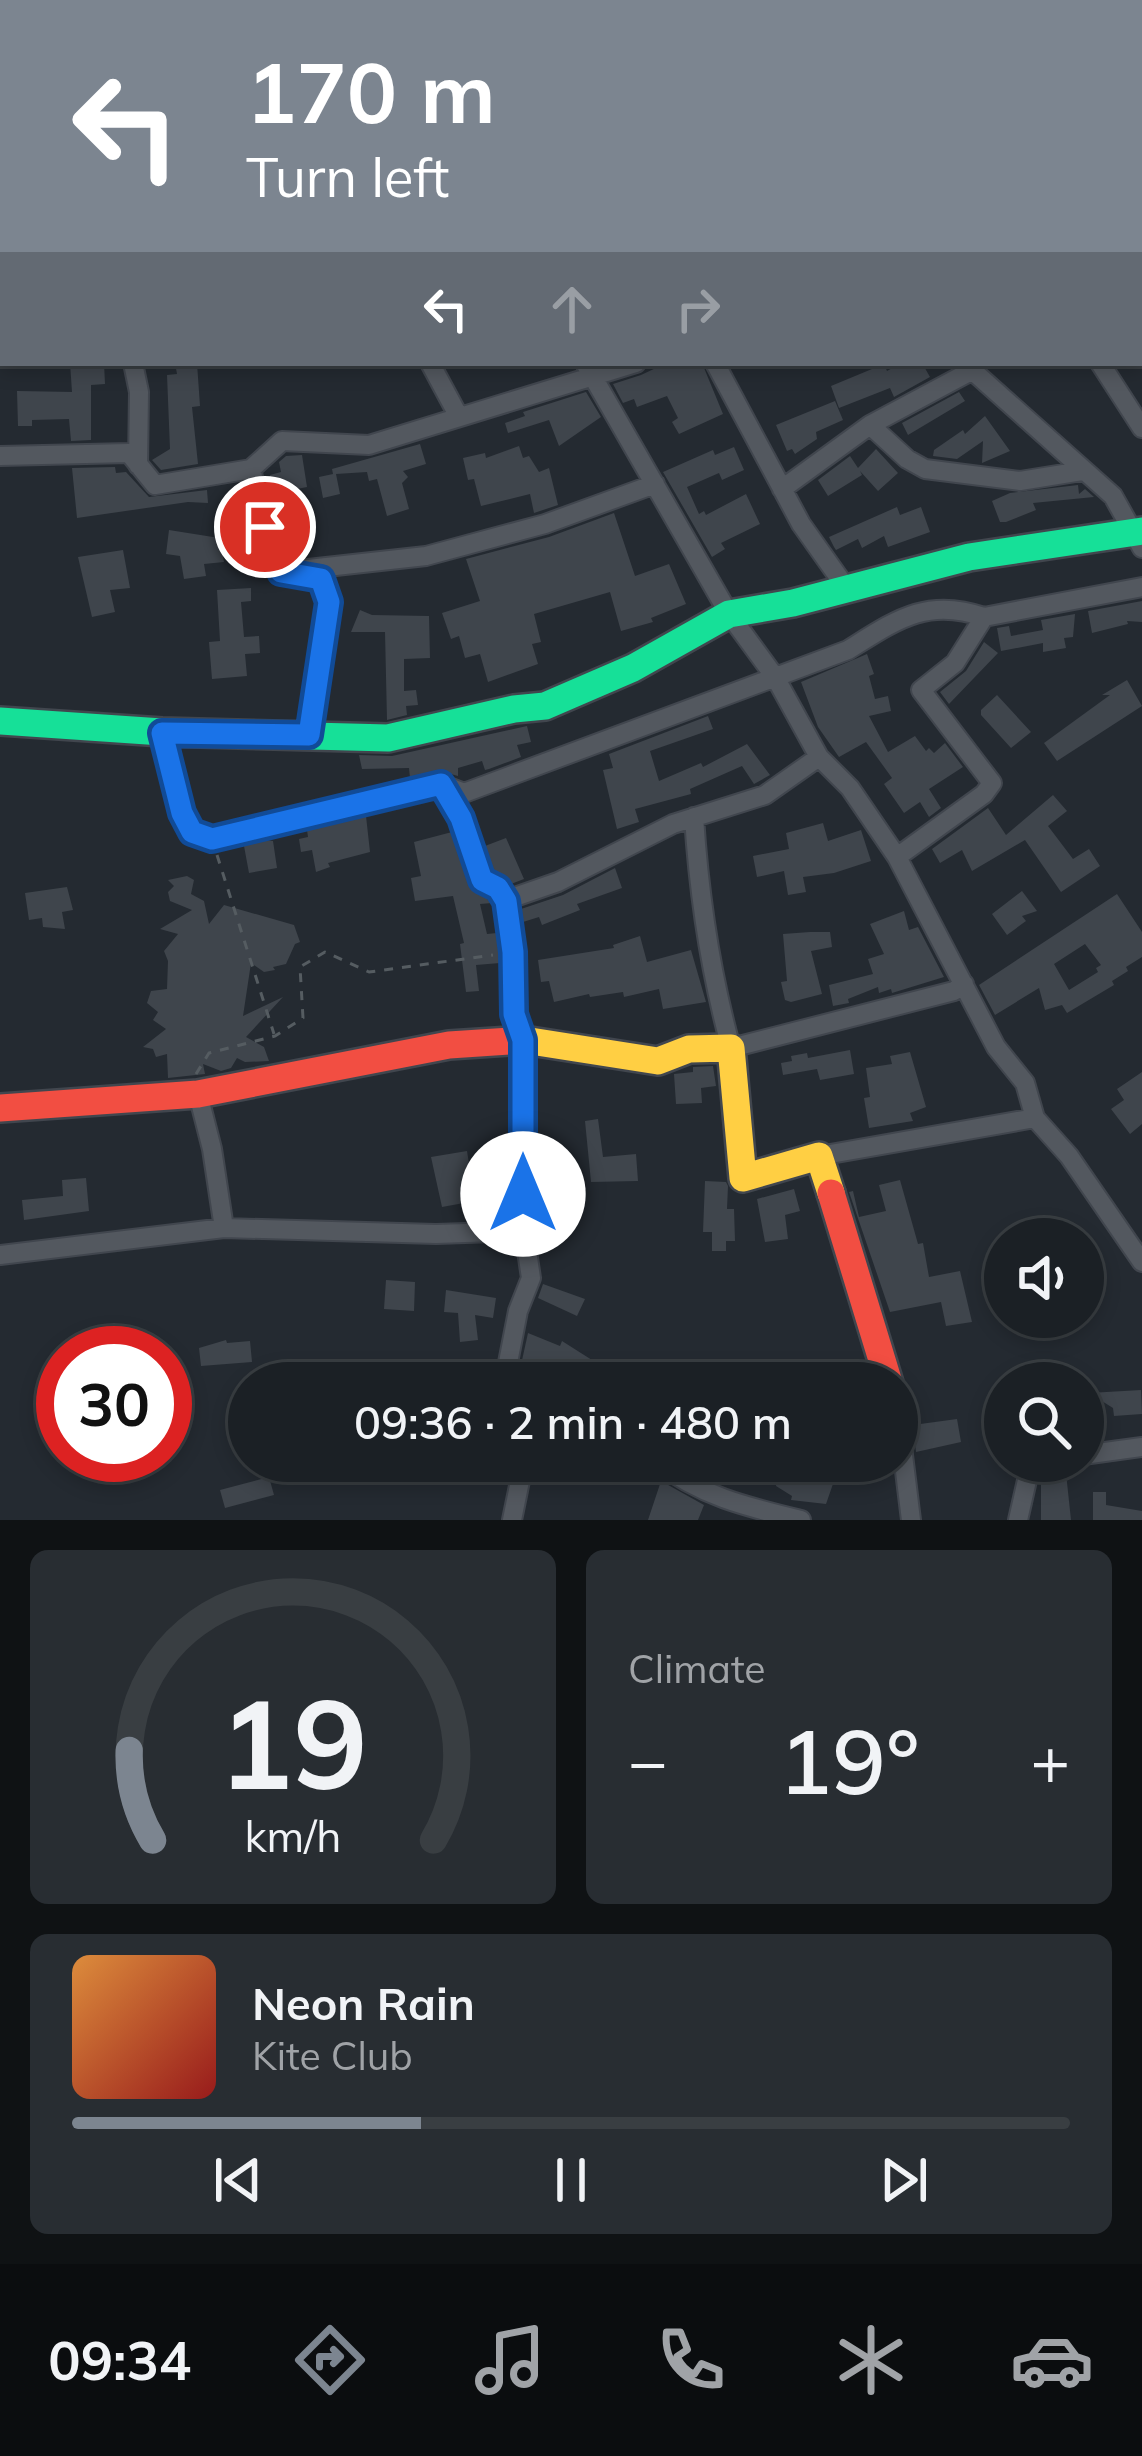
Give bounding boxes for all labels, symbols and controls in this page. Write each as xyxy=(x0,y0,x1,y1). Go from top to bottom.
text: 170 m xyxy=(246,39,496,144)
icon: left xyxy=(48,48,204,204)
text: Turn left xyxy=(246,143,449,211)
icon: left xyxy=(413,276,479,342)
icon: ahead xyxy=(539,276,605,342)
icon: right xyxy=(665,276,731,342)
pin xyxy=(214,476,316,578)
icon: arrive xyxy=(232,494,298,560)
position arrow xyxy=(460,1131,586,1257)
map controls xyxy=(984,1218,1104,1482)
button: sound xyxy=(984,1218,1104,1338)
speed limit sign: 30 xyxy=(36,1326,192,1482)
button: search xyxy=(984,1362,1104,1482)
text: 09:36 · 2 min · 480 m xyxy=(354,1394,792,1450)
text: Climate xyxy=(628,1644,766,1693)
text: 19 xyxy=(218,1664,368,1820)
text: 19° xyxy=(778,1704,920,1817)
text: − xyxy=(628,1719,668,1802)
text: + xyxy=(1030,1719,1070,1802)
text: km/h xyxy=(244,1809,342,1863)
text: Neon Rain xyxy=(252,1975,475,2031)
text: Kite Club xyxy=(252,2031,413,2080)
icon: previous xyxy=(205,2147,271,2213)
icon: pause xyxy=(538,2147,604,2213)
icon: next xyxy=(871,2147,937,2213)
icon: directions xyxy=(288,2318,372,2402)
icon: music xyxy=(468,2318,552,2402)
icon: phone xyxy=(649,2318,733,2402)
icon: climate xyxy=(829,2318,913,2402)
icon: car xyxy=(1010,2318,1094,2402)
text: 09:34 xyxy=(48,2326,191,2394)

